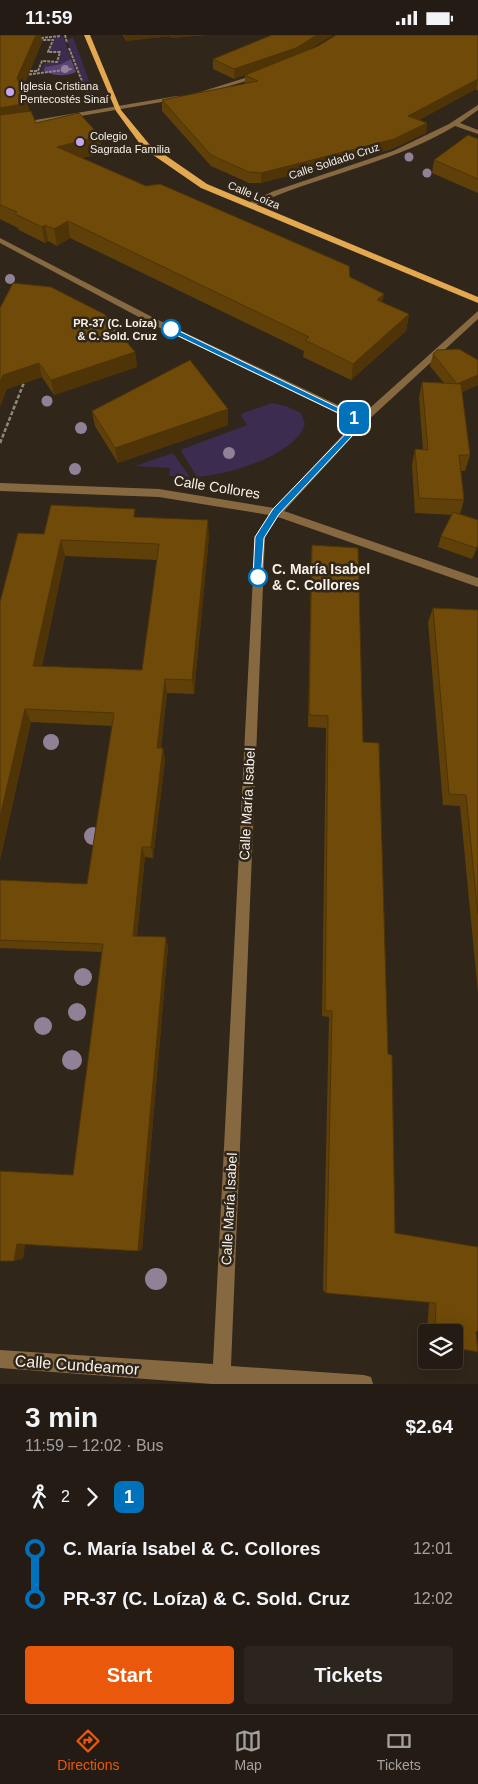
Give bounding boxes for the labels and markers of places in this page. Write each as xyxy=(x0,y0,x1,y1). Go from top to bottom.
place label: Iglesia Cristiana Pentecostés Sinaí xyxy=(20,80,109,105)
marker: Iglesia Cristiana Pentecostés Sinaí xyxy=(4,86,16,98)
place label: Colegio Sagrada Familia xyxy=(90,130,171,155)
marker: Colegio Sagrada Familia xyxy=(74,136,86,148)
place label: PR-37 (C. Loíza) & C. Sold. Cruz xyxy=(73,317,157,342)
marker: PR-37 (C. Loíza) & C. Sold. Cruz xyxy=(161,319,181,339)
place label: C. María Isabel & C. Collores xyxy=(272,561,370,593)
marker: C. María Isabel & C. Collores xyxy=(248,567,268,587)

